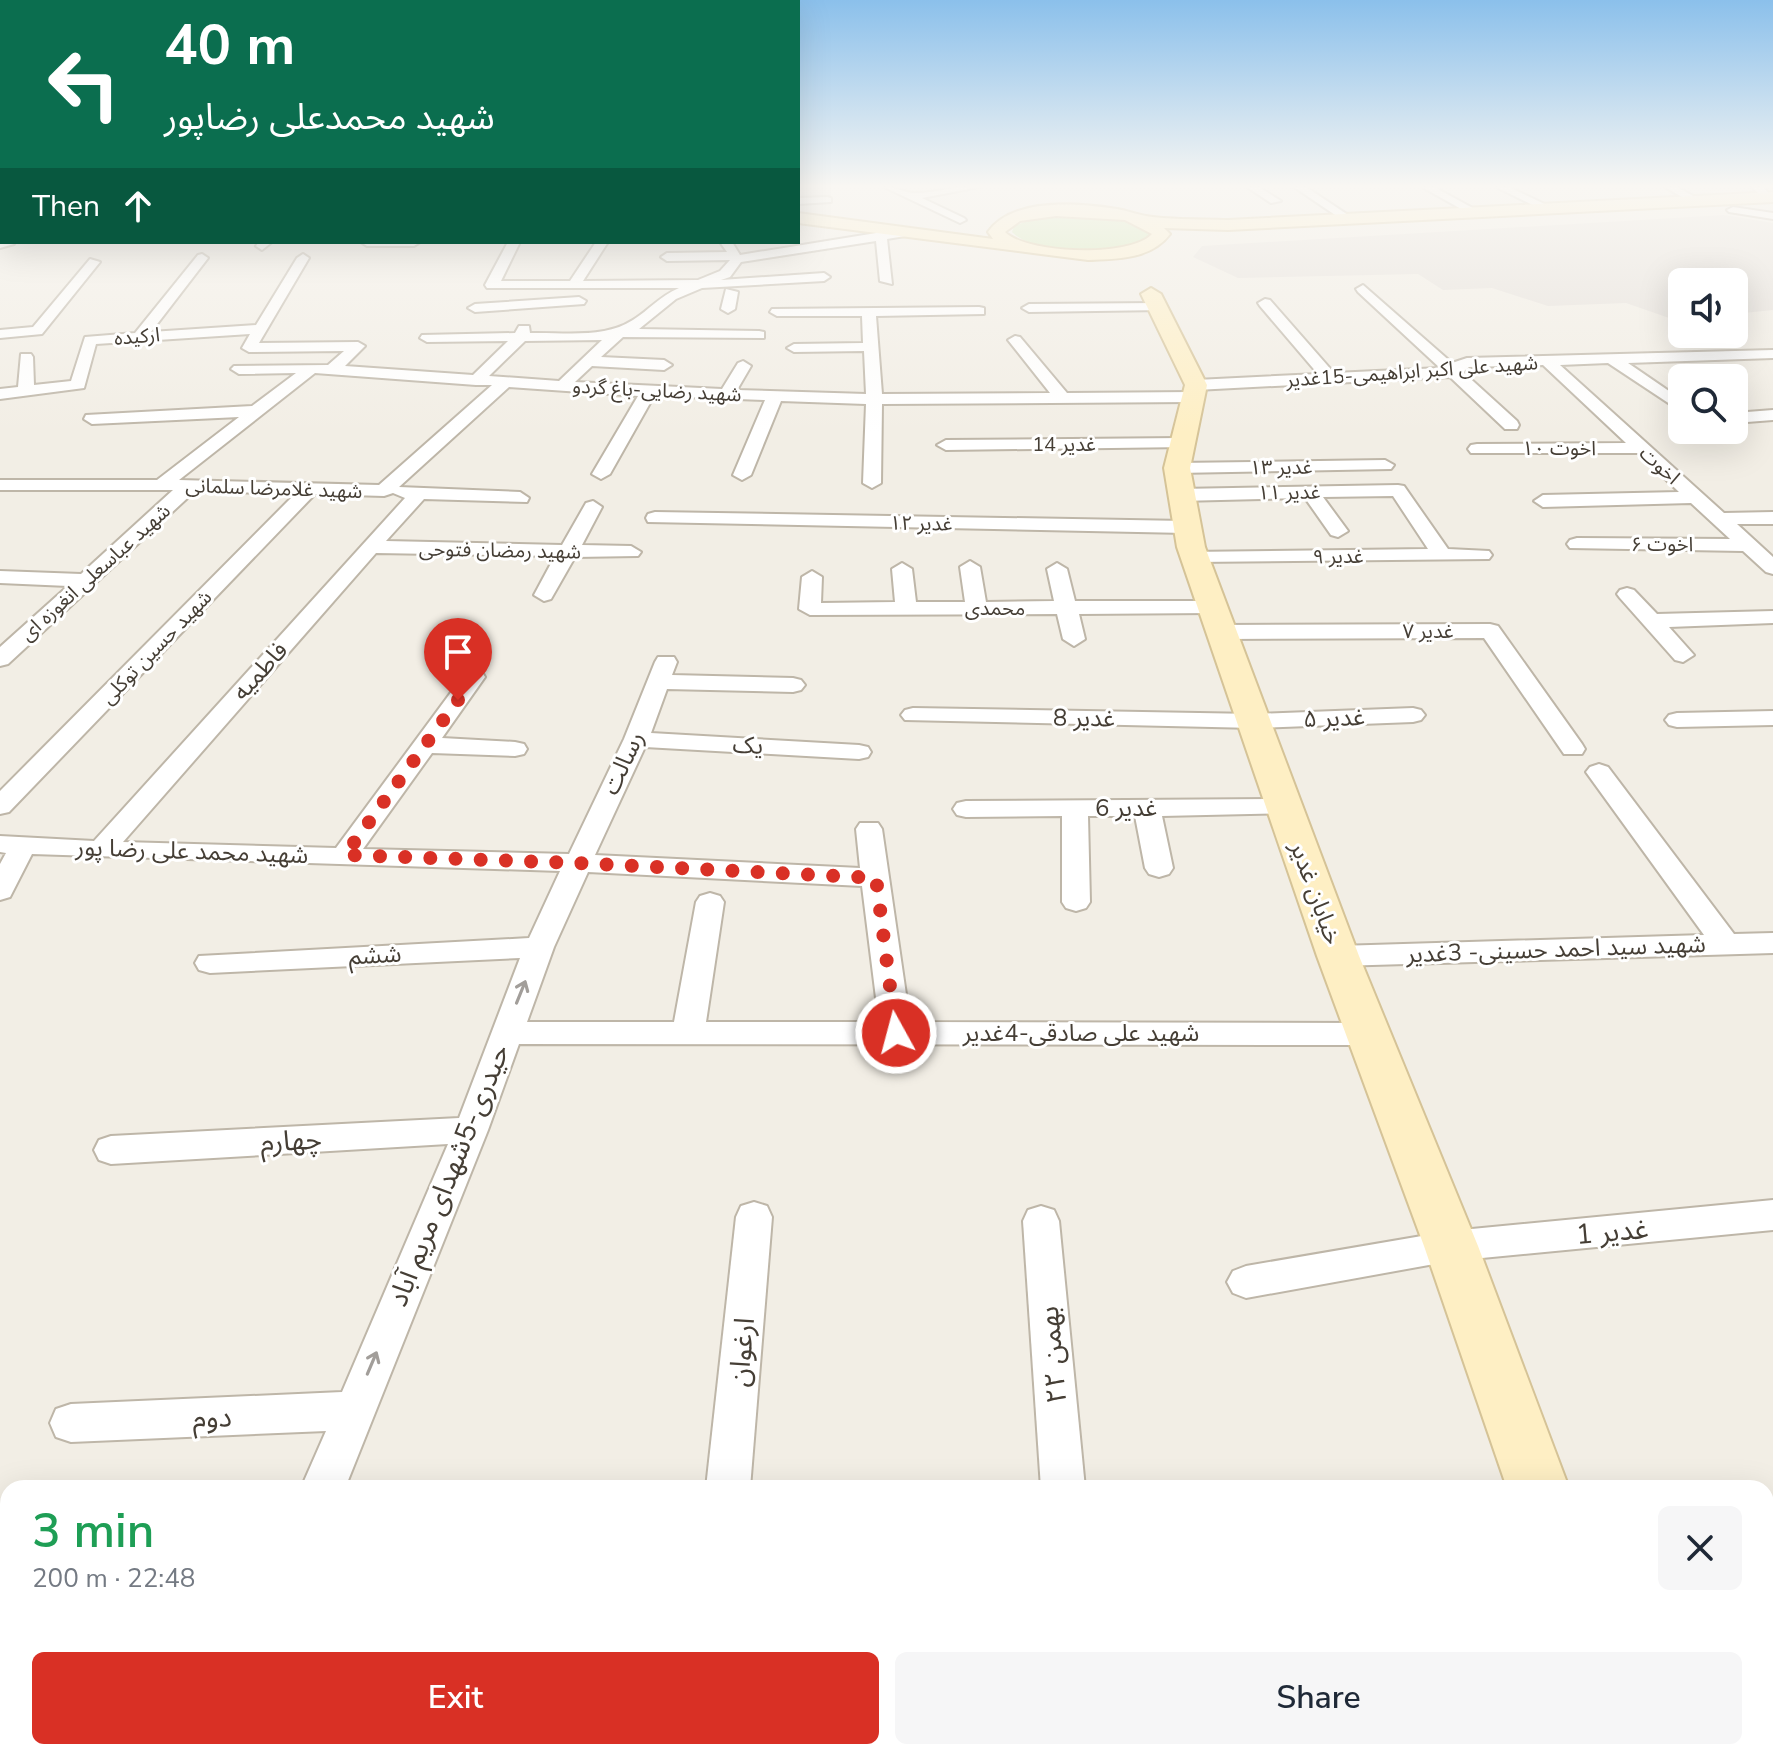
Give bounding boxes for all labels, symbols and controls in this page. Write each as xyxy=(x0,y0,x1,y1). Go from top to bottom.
text: 40 m xyxy=(164,7,295,84)
icon: left xyxy=(32,32,136,136)
text: شهید محمدعلی رضاپور xyxy=(164,93,495,142)
icon: ahead xyxy=(116,184,160,228)
text: Then xyxy=(32,186,100,227)
map controls xyxy=(1668,268,1748,444)
button: sound xyxy=(1668,268,1748,348)
street label: ارکیده xyxy=(113,321,161,352)
street label: شهید علی اکبر ابراهیمی-15غدیر xyxy=(1284,349,1539,394)
button: search xyxy=(1668,364,1748,444)
street label: شهید رضایی-باغ گردو xyxy=(572,373,742,409)
street label: غدیر 14 xyxy=(1032,431,1096,458)
street label: اخوت ۱۰ xyxy=(1522,435,1596,462)
street label: اخوت xyxy=(1634,440,1686,491)
street label: غدیر ۱۳ xyxy=(1249,453,1313,482)
street label: شهید غلامرضا سلمانی xyxy=(185,472,363,505)
street label: غدیر ۱۱ xyxy=(1257,478,1321,507)
street label: شهید عباسعلی انغوزه ای xyxy=(14,498,176,647)
street label: غدیر ۱۲ xyxy=(889,509,953,538)
street label: اخوت ۶ xyxy=(1631,531,1693,558)
street label: شهید رمضان فتوحی xyxy=(419,536,581,565)
street label: غدیر ۹ xyxy=(1312,543,1364,570)
street label: شهید حسین توکلی xyxy=(95,584,218,710)
street label: محمدی xyxy=(965,595,1025,622)
pin xyxy=(424,618,492,700)
street label: غدیر ۷ xyxy=(1402,618,1454,645)
icon: arrive xyxy=(436,630,480,674)
street label: فاطمیه xyxy=(225,635,295,707)
street label: غدیر 8 xyxy=(1053,701,1115,735)
street label: غدیر ۵ xyxy=(1303,701,1365,735)
street label: رسالت xyxy=(594,726,652,800)
street label: یک xyxy=(732,728,764,762)
street label: غدیر 6 xyxy=(1095,792,1157,824)
street label: شهید محمد علی رضا پور xyxy=(74,831,309,871)
street label: خیابان غدیر xyxy=(1282,836,1349,949)
street label: شهید سید احمد حسینی- 3غدیر xyxy=(1405,928,1706,970)
street label: ششم xyxy=(348,938,402,973)
one-way arrow xyxy=(515,980,529,1005)
position arrow xyxy=(854,991,938,1075)
street label: شهید علی صادقی-4غدیر xyxy=(962,1017,1199,1049)
street label: حیدری-5شهدای مریم آباد xyxy=(379,1038,521,1313)
street label: چهارم xyxy=(259,1120,323,1163)
street label: غدیر 1 xyxy=(1574,1210,1650,1254)
street label: ۲۲ بهمن xyxy=(1030,1305,1076,1405)
street label: ارغوان xyxy=(720,1316,764,1388)
one-way arrow xyxy=(366,1352,380,1376)
street label: دوم xyxy=(192,1398,232,1439)
text: 3 min xyxy=(32,1498,154,1564)
button: close xyxy=(1658,1506,1742,1590)
text: 200 m · 22:48 xyxy=(32,1561,195,1596)
button: Exit xyxy=(32,1652,879,1744)
button: Share xyxy=(895,1652,1742,1744)

